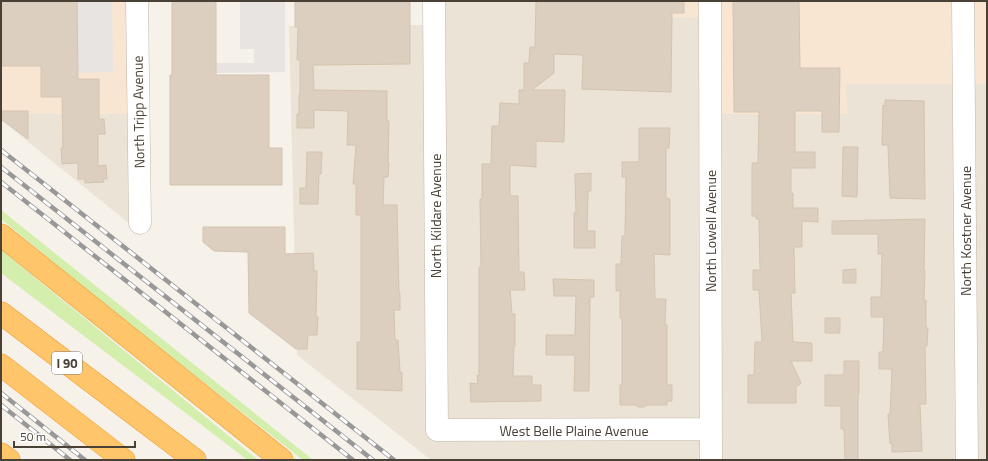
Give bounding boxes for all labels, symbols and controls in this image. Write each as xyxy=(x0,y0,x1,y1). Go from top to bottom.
street label: North Tripp Avenue xyxy=(127,55,149,169)
street label: North Kildare Avenue xyxy=(425,154,446,278)
street label: North Kostner Avenue xyxy=(955,166,976,296)
street label: North Lowell Avenue xyxy=(700,170,721,292)
road number: I 90 xyxy=(52,352,82,374)
street label: West Belle Plaine Avenue xyxy=(499,420,649,441)
scale bar xyxy=(14,423,135,449)
text: 50 m xyxy=(20,427,46,446)

